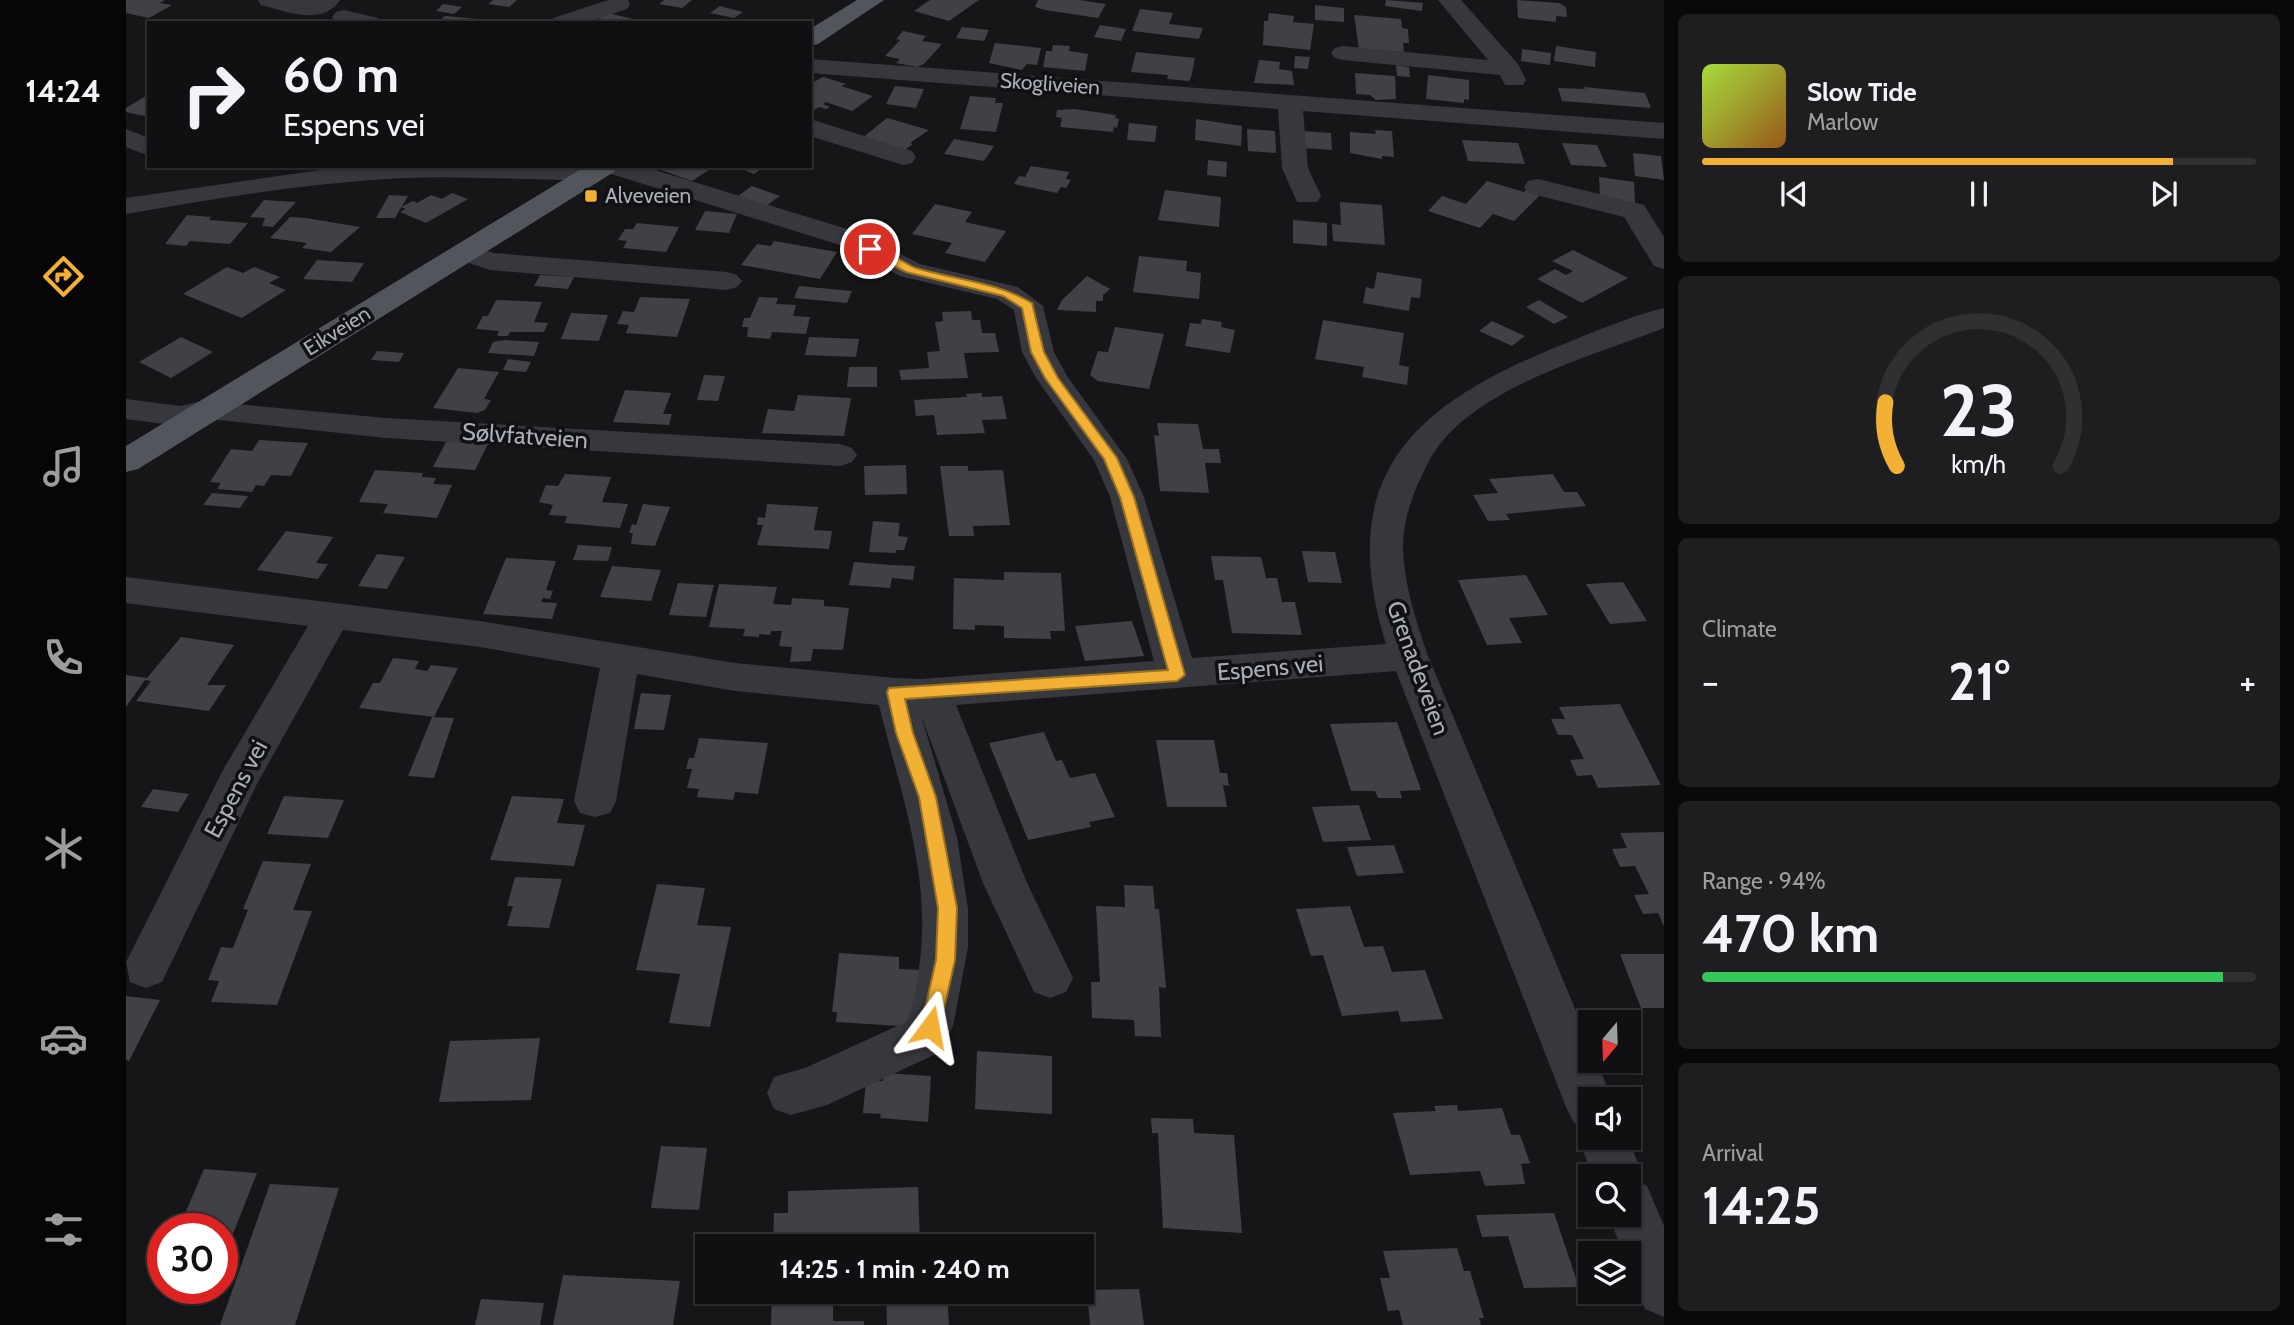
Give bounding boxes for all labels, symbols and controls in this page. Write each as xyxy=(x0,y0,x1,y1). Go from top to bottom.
text: 60 m xyxy=(283,45,399,104)
icon: right xyxy=(168,49,259,140)
street label: Skogliveien xyxy=(999,68,1101,99)
text: 14:24 xyxy=(25,71,101,110)
text: Slow Tide xyxy=(1807,76,1917,108)
text: Espens vei xyxy=(283,105,425,144)
text: Marlow xyxy=(1807,108,1878,136)
icon: previous xyxy=(1775,175,1813,213)
icon: pause xyxy=(1960,175,1998,213)
icon: next xyxy=(2145,175,2183,213)
place label: Alveveien xyxy=(605,183,691,208)
marker: Alveveien xyxy=(583,188,599,204)
pin xyxy=(840,219,900,279)
icon: arrive xyxy=(851,230,889,268)
icon: directions xyxy=(39,252,88,301)
street label: Eikveien xyxy=(299,300,375,361)
text: 23 xyxy=(1940,367,2018,455)
street label: Sølvfatveien xyxy=(461,417,589,454)
icon: music xyxy=(39,442,88,491)
text: km/h xyxy=(1952,449,2006,479)
street label: Grenadeveien xyxy=(1381,597,1456,739)
text: Climate xyxy=(1702,615,1777,643)
icon: phone xyxy=(39,633,88,682)
street label: Espens vei xyxy=(1216,648,1324,687)
text: 21° xyxy=(1948,650,2010,713)
text: − xyxy=(1702,658,1719,705)
text: + xyxy=(2239,658,2256,705)
street label: Espens vei xyxy=(198,735,273,843)
icon: climate xyxy=(39,824,88,873)
text: Range · 94% xyxy=(1702,867,1826,895)
text: 470 km xyxy=(1702,902,1879,965)
position arrow xyxy=(893,990,967,1064)
north arrow xyxy=(1578,1010,1642,1073)
map controls xyxy=(1578,1010,1641,1304)
icon: car xyxy=(39,1014,88,1063)
button: sound xyxy=(1578,1087,1641,1150)
text: Arrival xyxy=(1702,1139,1763,1167)
button: search xyxy=(1578,1164,1641,1227)
text: 14:25 xyxy=(1702,1174,1820,1237)
icon: filters xyxy=(39,1205,88,1254)
speed limit sign: 30 xyxy=(147,1213,238,1304)
button: layers xyxy=(1578,1241,1641,1304)
text: 14:25 · 1 min · 240 m xyxy=(779,1253,1010,1285)

